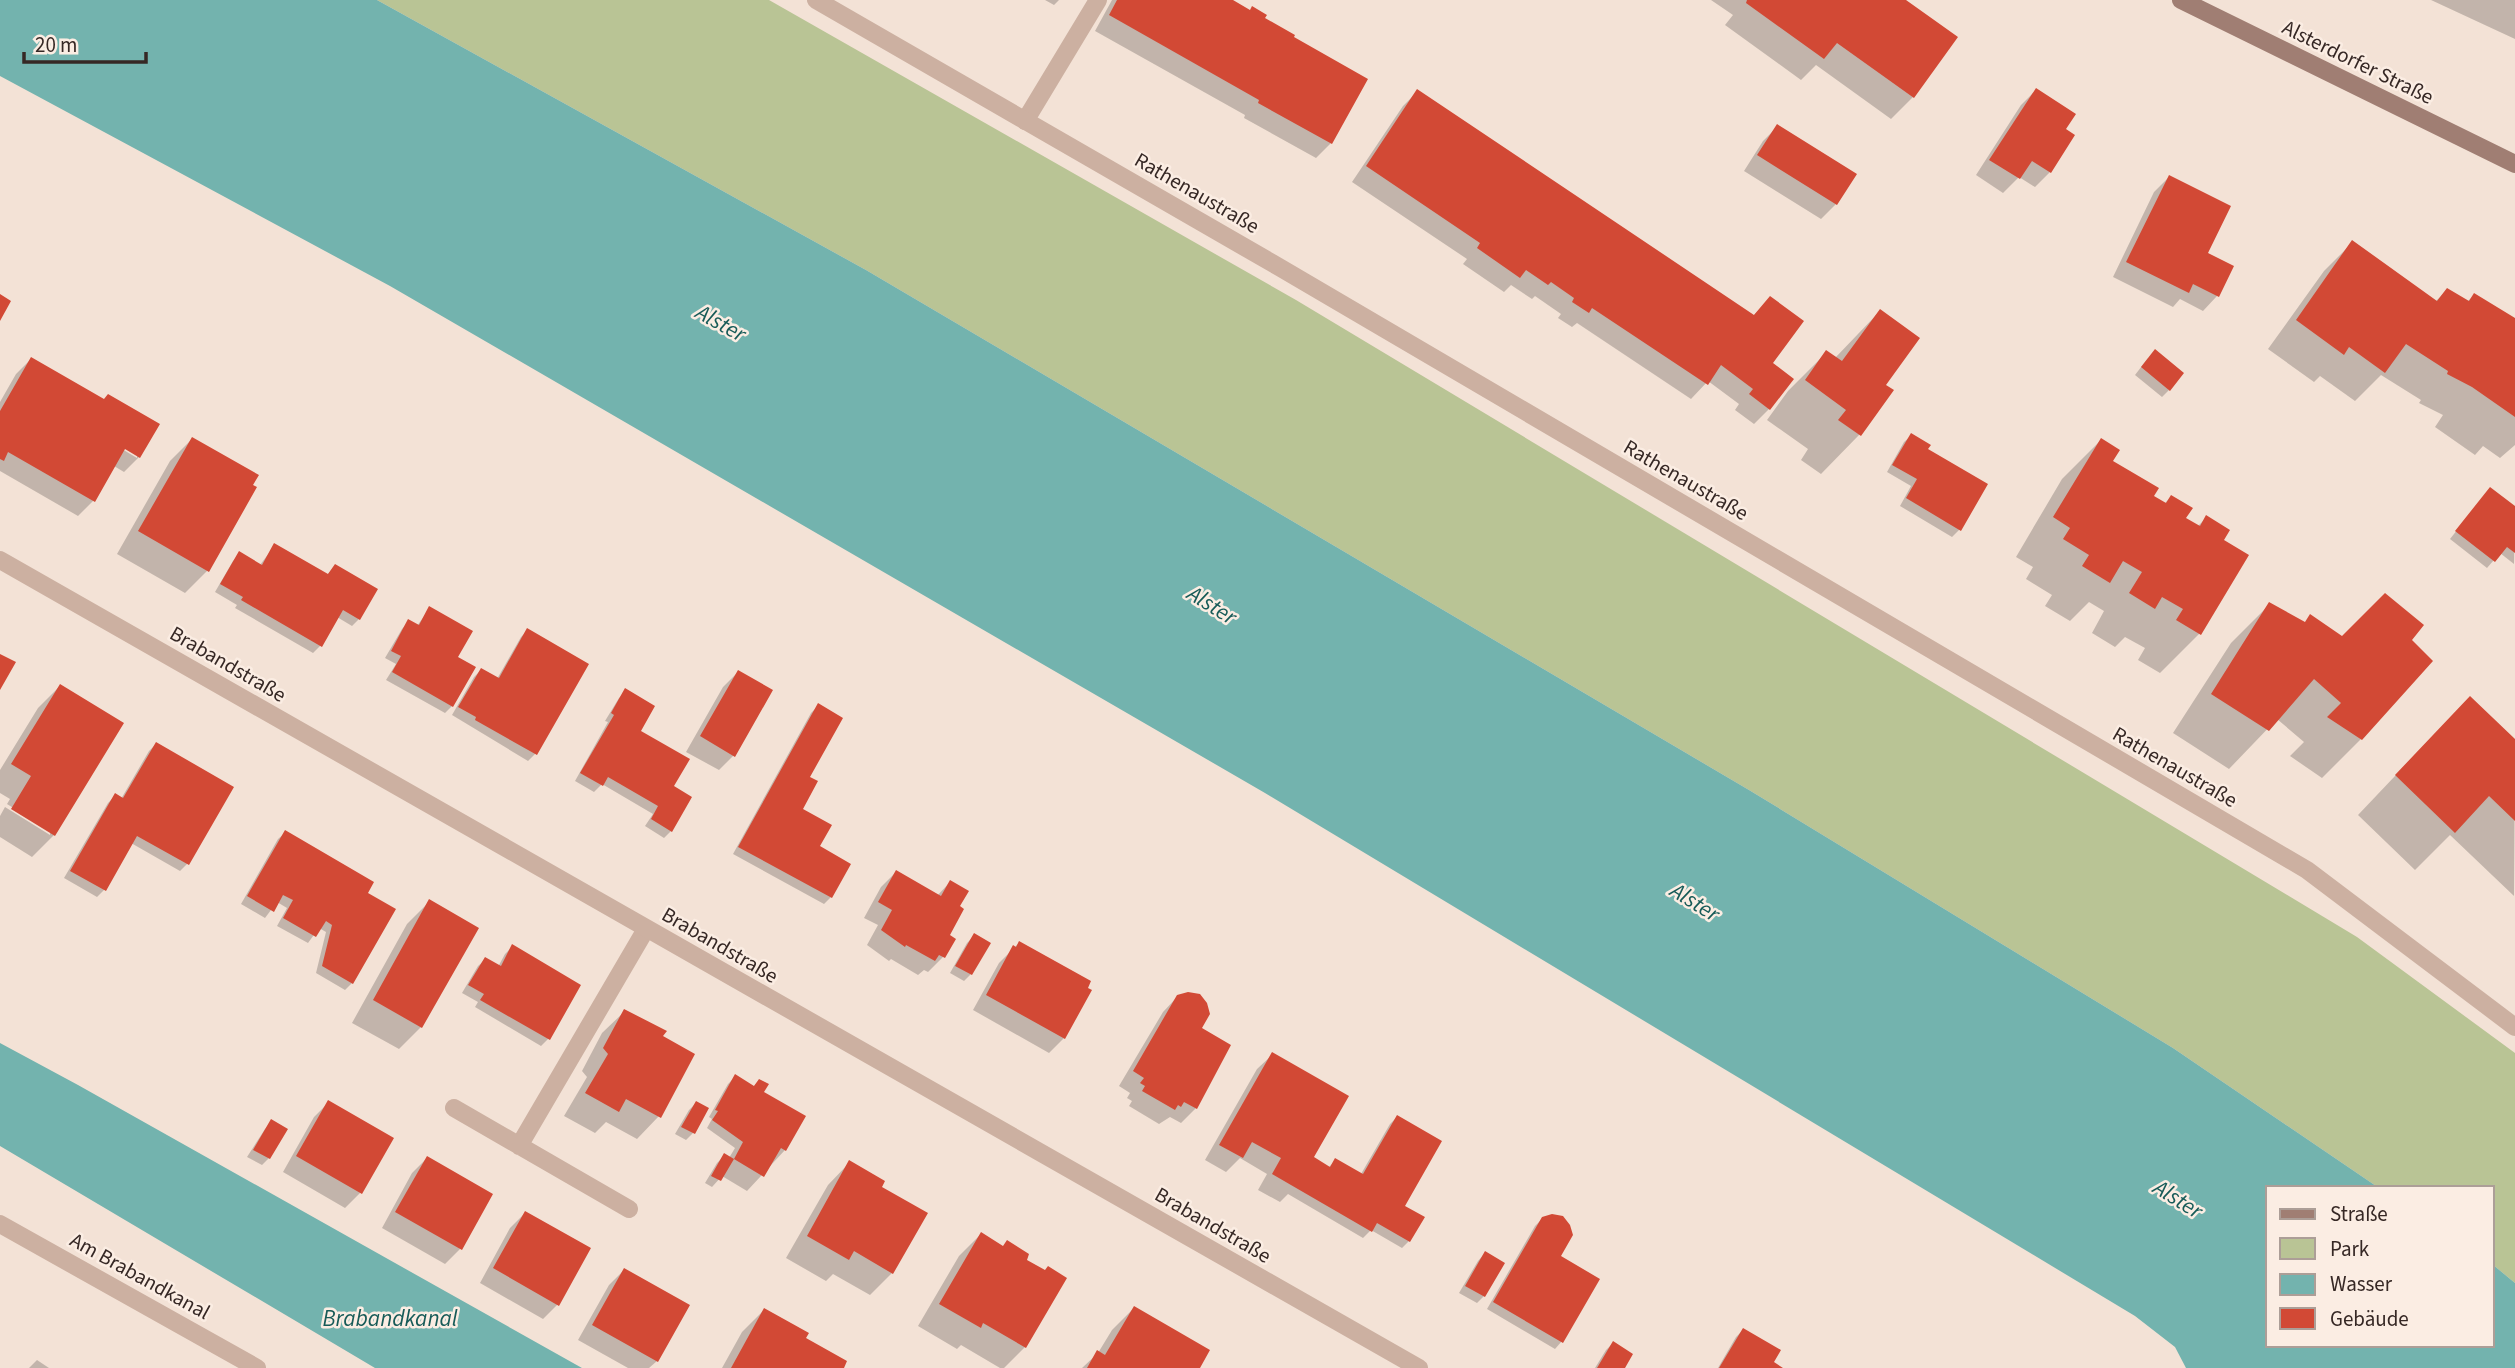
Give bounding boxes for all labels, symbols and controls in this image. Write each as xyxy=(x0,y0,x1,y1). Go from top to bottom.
street label: Alsterdorfer Straße xyxy=(2277,12,2439,112)
scale bar xyxy=(24,21,147,65)
text: 20 m xyxy=(35,30,77,60)
street label: Rathenaustraße xyxy=(1129,145,1265,241)
water label: Alster xyxy=(688,295,753,351)
street label: Rathenaustraße xyxy=(1618,432,1754,528)
water label: Alster xyxy=(1179,576,1244,634)
street label: Brabandstraße xyxy=(164,618,292,710)
street label: Rathenaustraße xyxy=(2107,719,2243,815)
water label: Alster xyxy=(1662,873,1727,931)
street label: Brabandstraße xyxy=(656,899,784,991)
water label: Alster xyxy=(2145,1170,2210,1228)
street label: Brabandstraße xyxy=(1149,1179,1277,1271)
legend xyxy=(2266,1186,2494,1347)
text: Straße xyxy=(2330,1199,2388,1229)
street label: Am Brabandkanal xyxy=(65,1225,215,1327)
text: Park xyxy=(2330,1234,2370,1264)
text: Wasser xyxy=(2330,1269,2393,1299)
water label: Brabandkanal xyxy=(322,1302,458,1335)
text: Gebäude xyxy=(2330,1304,2409,1334)

